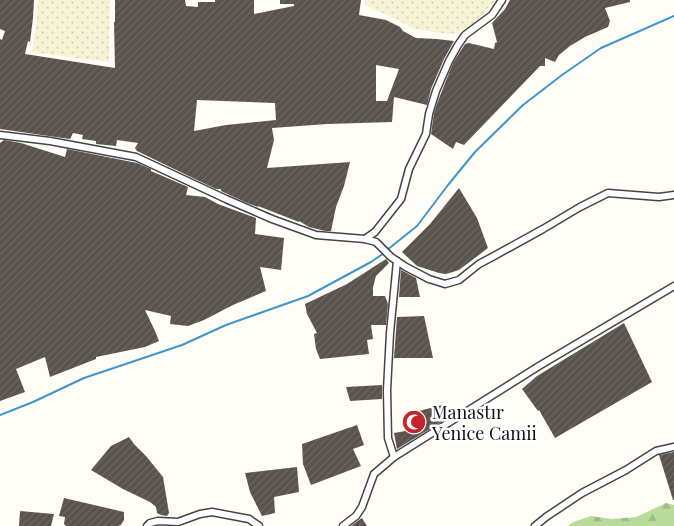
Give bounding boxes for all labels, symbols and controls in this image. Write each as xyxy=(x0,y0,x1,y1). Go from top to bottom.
place label: Manastır Yenice Camii xyxy=(431,400,537,445)
mosque icon: Manastır Yenice Camii xyxy=(401,409,427,435)

